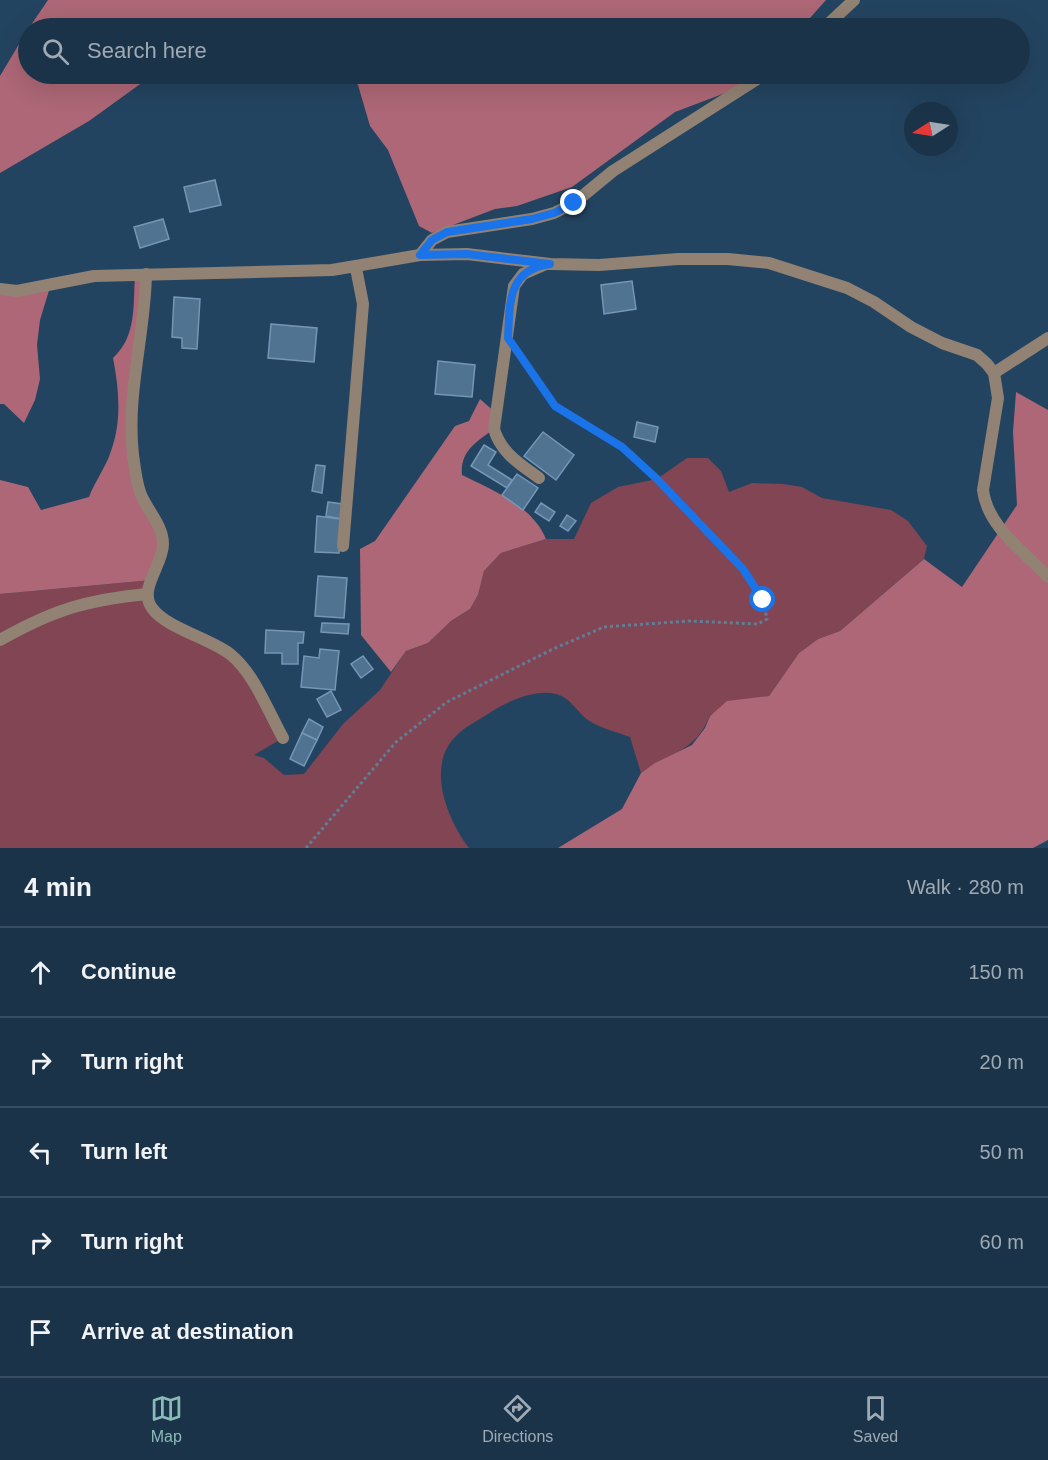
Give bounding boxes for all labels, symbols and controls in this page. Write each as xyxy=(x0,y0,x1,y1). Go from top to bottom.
search box xyxy=(18,18,1030,84)
icon: search xyxy=(39,35,72,68)
text: Search here xyxy=(87,38,207,63)
north arrow xyxy=(904,102,958,156)
route end xyxy=(560,189,586,215)
route start xyxy=(749,586,775,612)
text: 4 min xyxy=(24,872,92,902)
text: Walk · 280 m xyxy=(907,876,1024,898)
icon: ahead xyxy=(24,956,57,989)
text: Continue xyxy=(81,959,176,984)
text: 150 m xyxy=(968,961,1024,983)
icon: right xyxy=(24,1046,57,1079)
text: Turn right xyxy=(81,1049,183,1074)
text: 20 m xyxy=(980,1051,1024,1073)
icon: left xyxy=(24,1136,57,1169)
text: Turn left xyxy=(81,1139,167,1164)
text: 50 m xyxy=(980,1141,1024,1163)
icon: right xyxy=(24,1226,57,1259)
text: Turn right xyxy=(81,1229,183,1254)
text: 60 m xyxy=(980,1231,1024,1253)
icon: arrive xyxy=(24,1316,57,1349)
text: Arrive at destination xyxy=(81,1319,294,1344)
tab: Map xyxy=(150,1392,183,1446)
tab: Directions xyxy=(482,1392,553,1446)
tab: Saved xyxy=(853,1392,898,1446)

